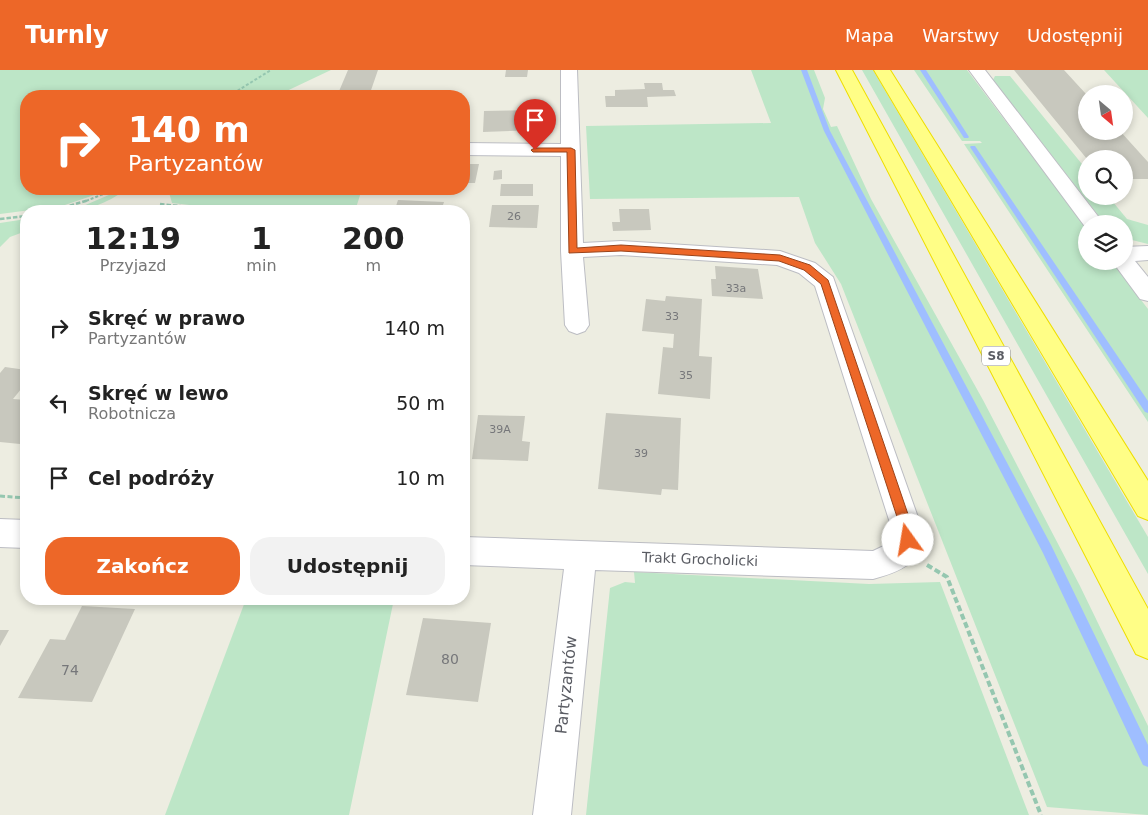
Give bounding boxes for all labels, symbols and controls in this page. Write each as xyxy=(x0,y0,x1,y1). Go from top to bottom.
text: Turnly xyxy=(25,21,109,49)
text: Mapa xyxy=(845,25,894,46)
text: Warstwy xyxy=(922,25,999,46)
text: Udostępnij xyxy=(1027,25,1123,46)
north arrow xyxy=(1078,85,1132,140)
map controls xyxy=(1078,85,1133,270)
pin xyxy=(514,99,556,150)
icon: arrive xyxy=(521,106,549,134)
icon: right xyxy=(45,110,110,175)
text: 140 m xyxy=(128,110,250,150)
button: search xyxy=(1078,150,1133,205)
text: Partyzantów xyxy=(128,151,264,176)
house number: 26 xyxy=(507,210,521,223)
button: layers xyxy=(1078,215,1133,270)
text: 12:19 xyxy=(85,221,181,256)
text: 1 xyxy=(251,221,272,256)
text: 200 xyxy=(342,221,405,256)
text: Przyjazd xyxy=(100,256,166,275)
text: min xyxy=(246,256,277,275)
text: m xyxy=(365,256,381,275)
house number: 33a xyxy=(726,282,746,295)
text: Skręć w prawo xyxy=(88,307,245,329)
house number: 33 xyxy=(665,310,679,323)
icon: right xyxy=(45,314,73,342)
text: 140 m xyxy=(384,317,445,339)
text: Partyzantów xyxy=(88,329,187,348)
road number: S8 xyxy=(982,346,1010,366)
house number: 35 xyxy=(679,369,693,382)
text: Skręć w lewo xyxy=(88,382,229,404)
icon: left xyxy=(45,389,73,417)
text: 50 m xyxy=(396,392,445,414)
text: Robotnicza xyxy=(88,404,176,423)
house number: 39A xyxy=(489,423,511,436)
house number: 39 xyxy=(634,447,648,460)
icon: arrive xyxy=(45,464,73,492)
text: Cel podróży xyxy=(88,467,214,489)
text: 10 m xyxy=(396,467,445,489)
position arrow xyxy=(881,513,933,565)
button: Zakończ xyxy=(45,537,240,595)
button: Udostępnij xyxy=(250,537,445,595)
street label: Trakt Grocholicki xyxy=(641,549,758,569)
street label: Partyzantów xyxy=(551,635,581,735)
house number: 80 xyxy=(441,651,459,667)
house number: 74 xyxy=(61,662,79,678)

